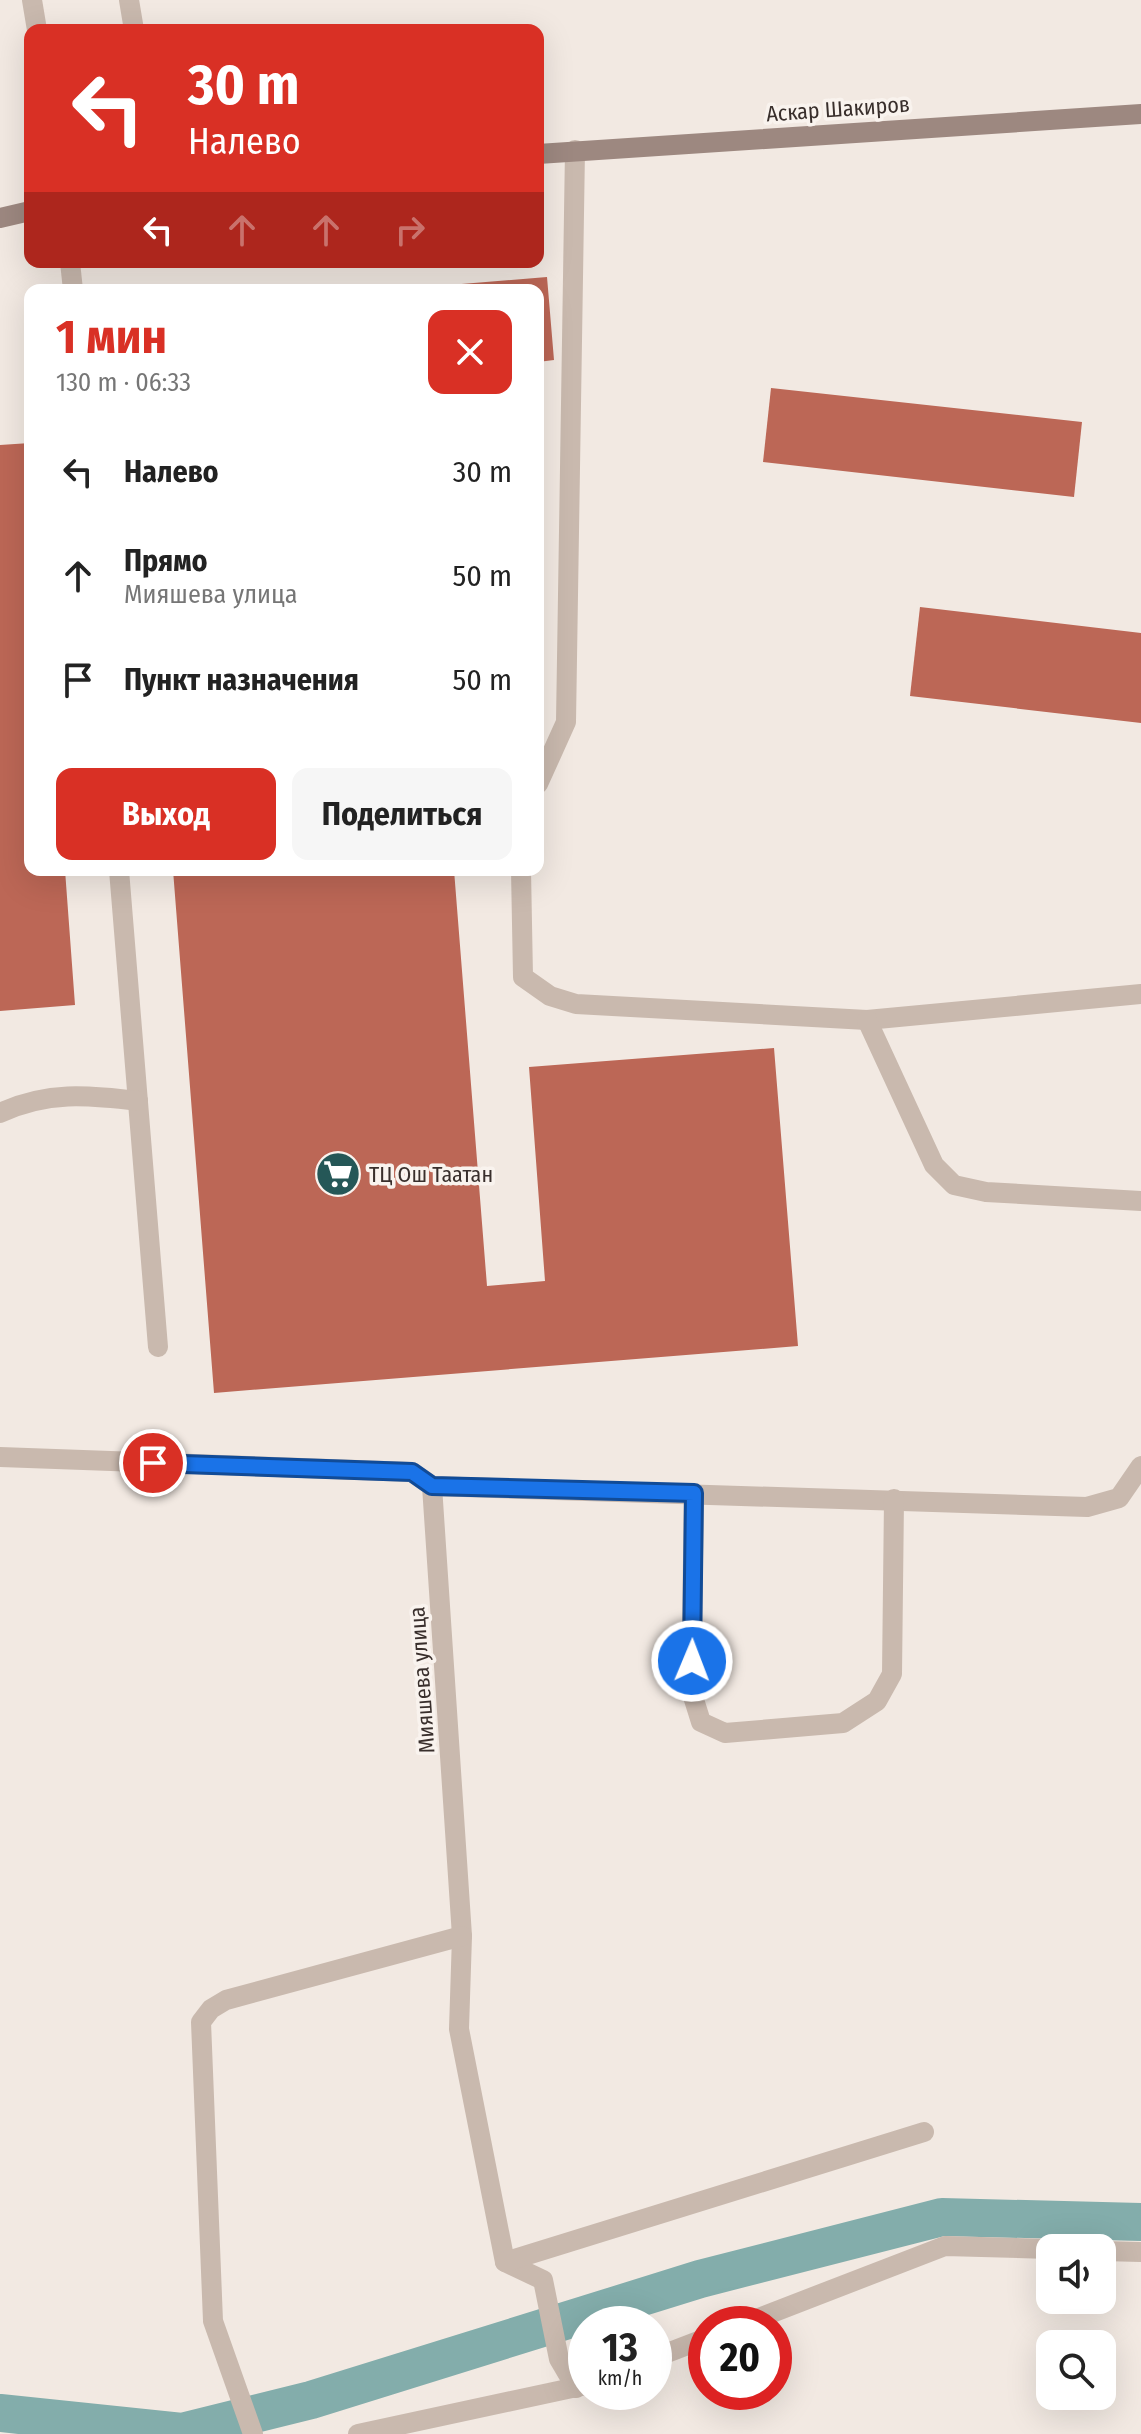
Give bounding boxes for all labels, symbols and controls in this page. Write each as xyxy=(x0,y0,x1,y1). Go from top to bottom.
text: 30 m xyxy=(188,52,299,119)
icon: left xyxy=(56,56,160,160)
street label: Аскар Шакиров xyxy=(765,91,911,127)
text: Налево xyxy=(188,120,301,164)
icon: left xyxy=(136,208,180,252)
icon: ahead xyxy=(220,208,264,252)
icon: ahead xyxy=(304,208,348,252)
icon: right xyxy=(388,208,432,252)
text: 1 мин xyxy=(56,308,167,366)
button: close xyxy=(428,310,512,394)
text: 130 m · 06:33 xyxy=(56,367,191,398)
icon: left xyxy=(56,450,100,494)
text: Налево xyxy=(124,454,219,490)
text: 30 m xyxy=(453,454,512,490)
text: Прямо xyxy=(124,543,208,579)
icon: ahead xyxy=(56,554,100,598)
text: 50 m xyxy=(452,558,512,594)
text: Мияшева улица xyxy=(124,579,298,610)
icon: arrive xyxy=(56,658,100,702)
text: Пункт назначения xyxy=(124,662,359,698)
text: 50 m xyxy=(452,662,512,698)
button: Выход xyxy=(56,768,276,860)
button: Поделиться xyxy=(292,768,512,860)
supermarket icon: ТЦ Ош Таатан xyxy=(314,1150,362,1198)
place label: ТЦ Ош Таатан xyxy=(369,1161,493,1188)
pin xyxy=(119,1429,187,1497)
icon: arrive xyxy=(131,1441,175,1485)
street label: Мияшева улица xyxy=(403,1606,441,1754)
position arrow xyxy=(650,1619,734,1703)
map controls xyxy=(1036,2234,1116,2410)
button: sound xyxy=(1036,2234,1116,2314)
speed limit sign: 20 xyxy=(688,2306,792,2410)
text: 13 xyxy=(602,2324,638,2372)
button: search xyxy=(1036,2330,1116,2410)
text: km/h xyxy=(598,2366,642,2390)

